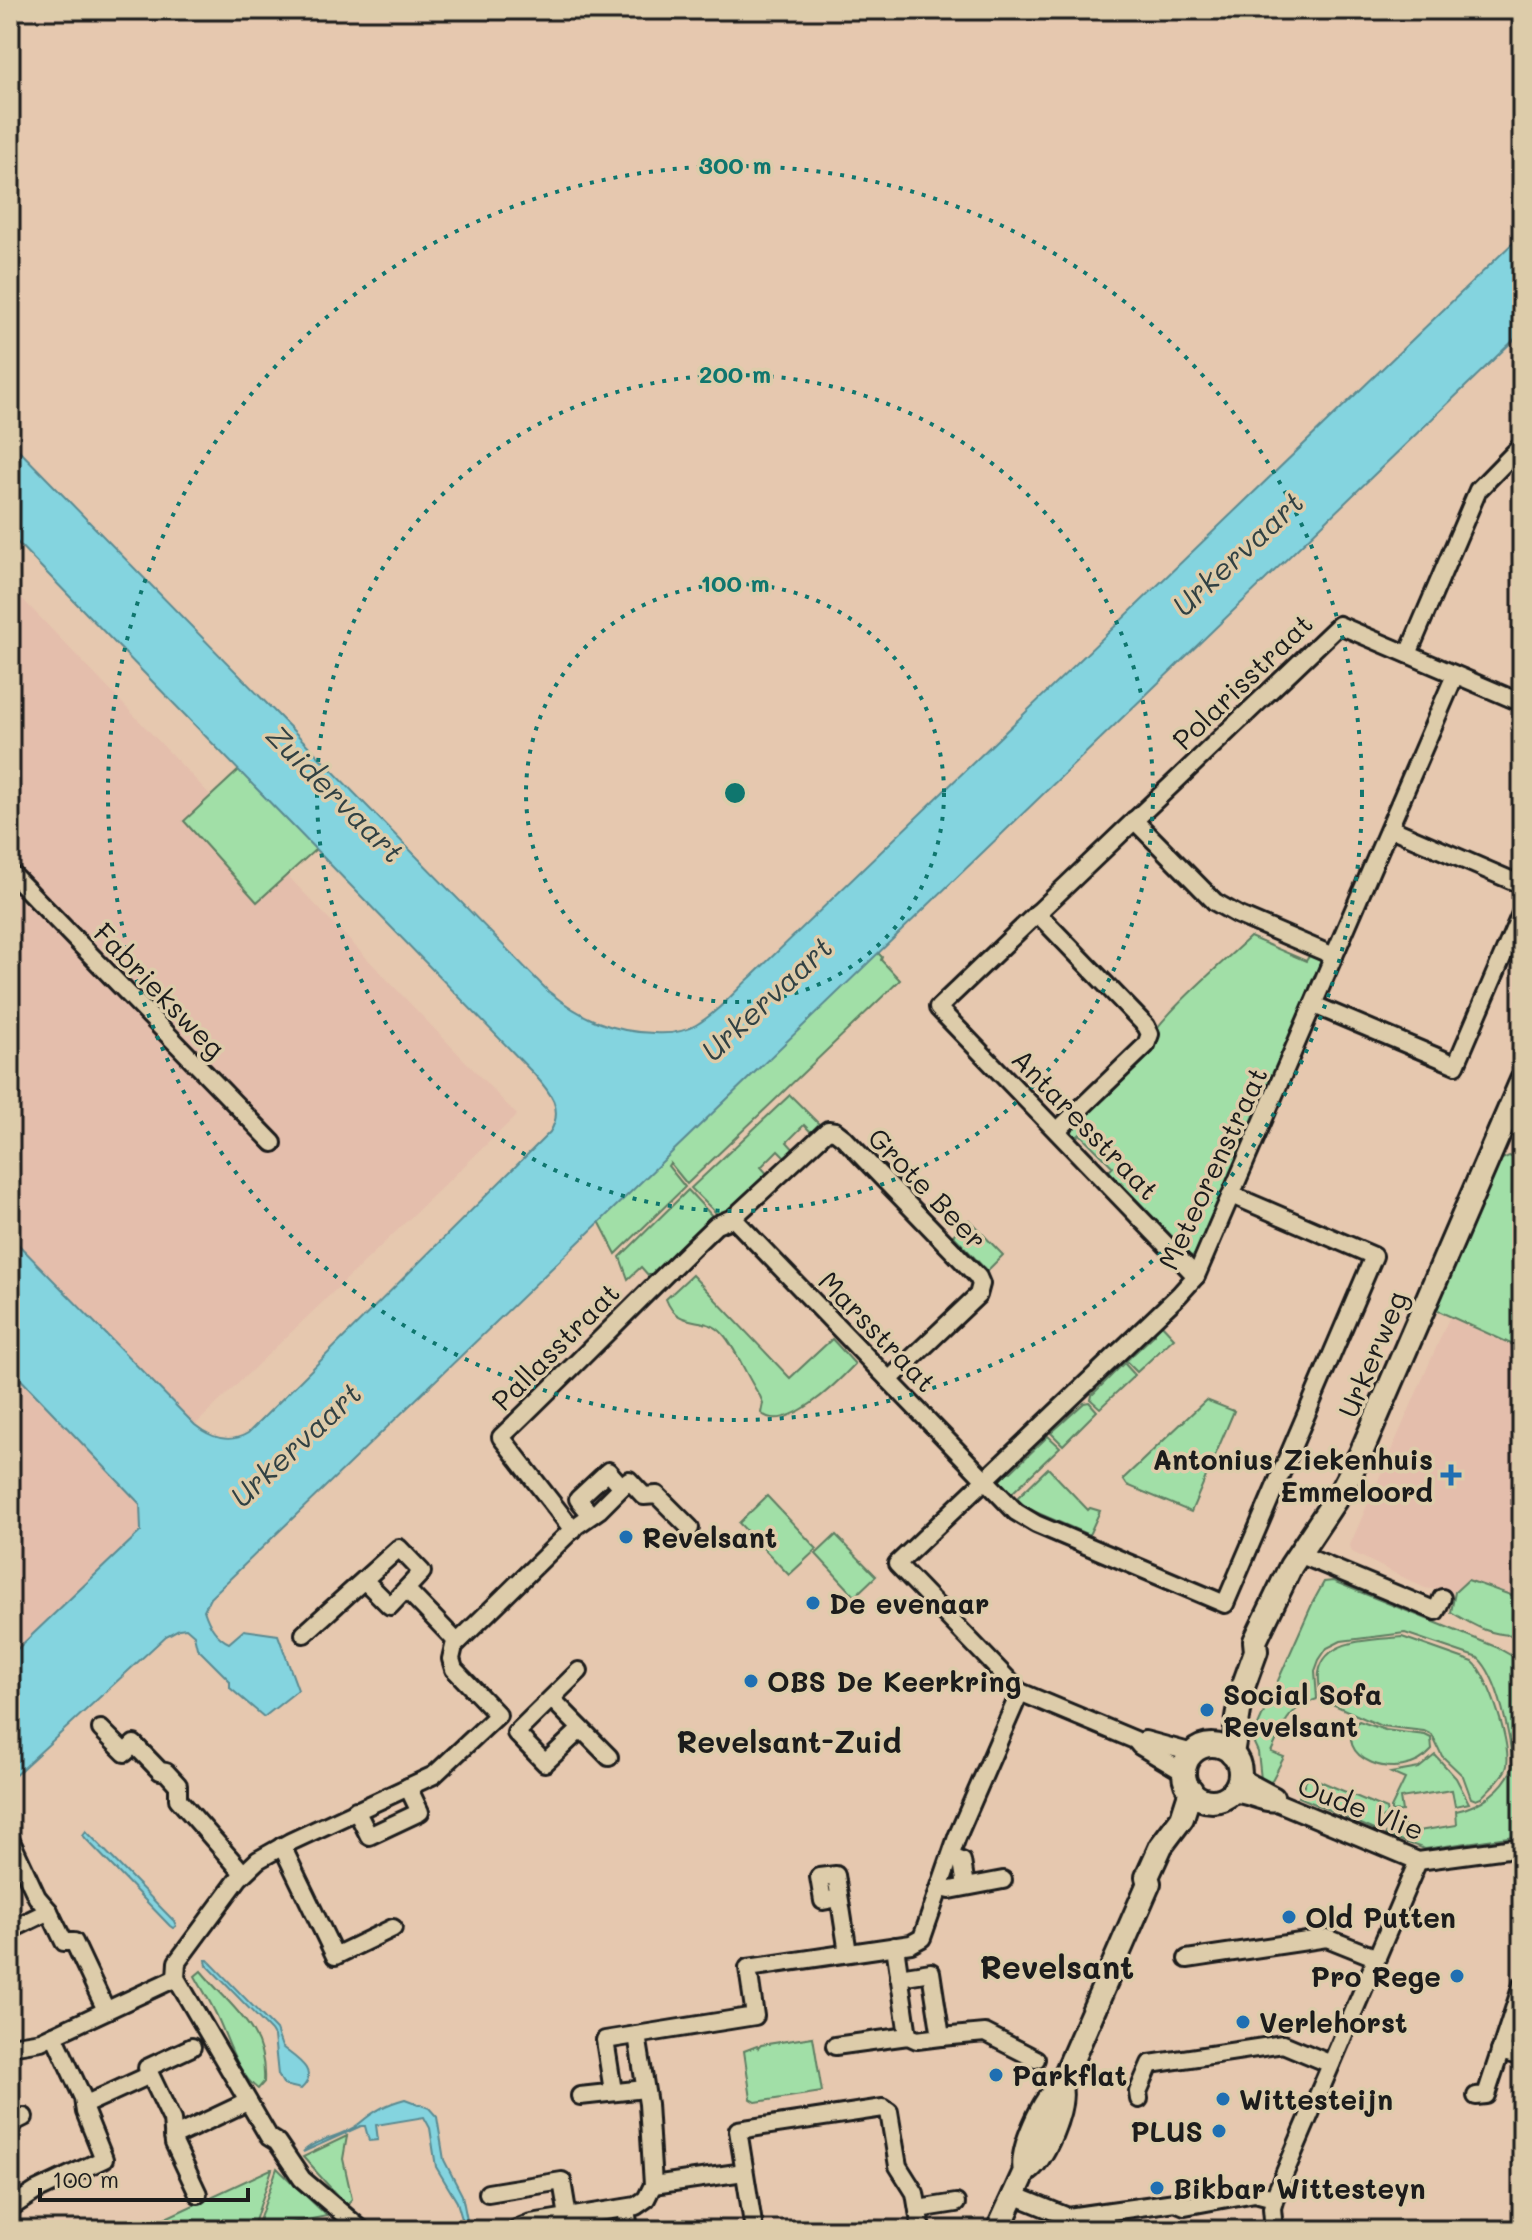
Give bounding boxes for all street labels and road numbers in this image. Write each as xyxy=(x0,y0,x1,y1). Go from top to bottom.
street label: Polarisstraat xyxy=(1164,605,1320,757)
street label: Fabrieksweg xyxy=(86,915,234,1065)
street label: Antaresstraat xyxy=(1005,1041,1167,1207)
street label: Meteorenstraat xyxy=(1149,1061,1275,1275)
street label: Grote Beer xyxy=(861,1119,995,1257)
street label: Marsstraat xyxy=(811,1263,945,1399)
street label: Pallasstraat xyxy=(483,1274,627,1418)
street label: Urkerweg xyxy=(1329,1285,1415,1423)
street label: Oude Vlie xyxy=(1293,1766,1429,1848)

